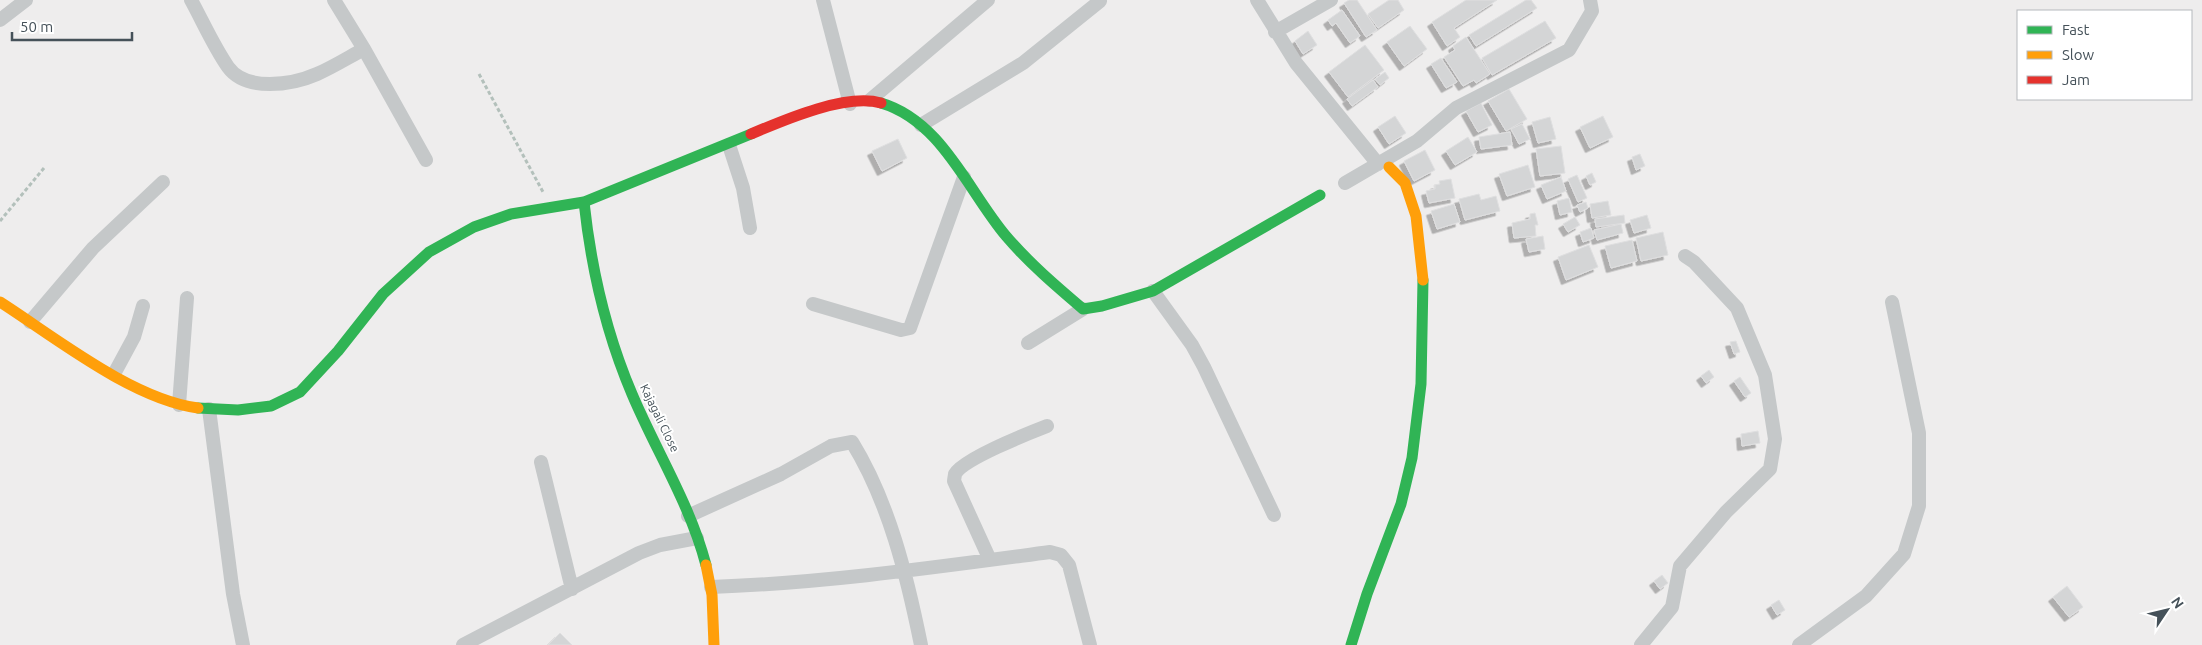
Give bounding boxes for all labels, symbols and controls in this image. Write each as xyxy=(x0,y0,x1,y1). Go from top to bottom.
scale bar xyxy=(12,10,132,42)
legend xyxy=(2017,10,2192,100)
text: 50 m xyxy=(20,18,53,35)
text: Fast xyxy=(2062,21,2090,38)
text: Slow xyxy=(2062,46,2095,63)
text: Jam xyxy=(2062,71,2090,88)
street label: Kajagali Close xyxy=(638,382,682,454)
north arrow xyxy=(2142,585,2192,635)
text: N xyxy=(2168,594,2187,611)

